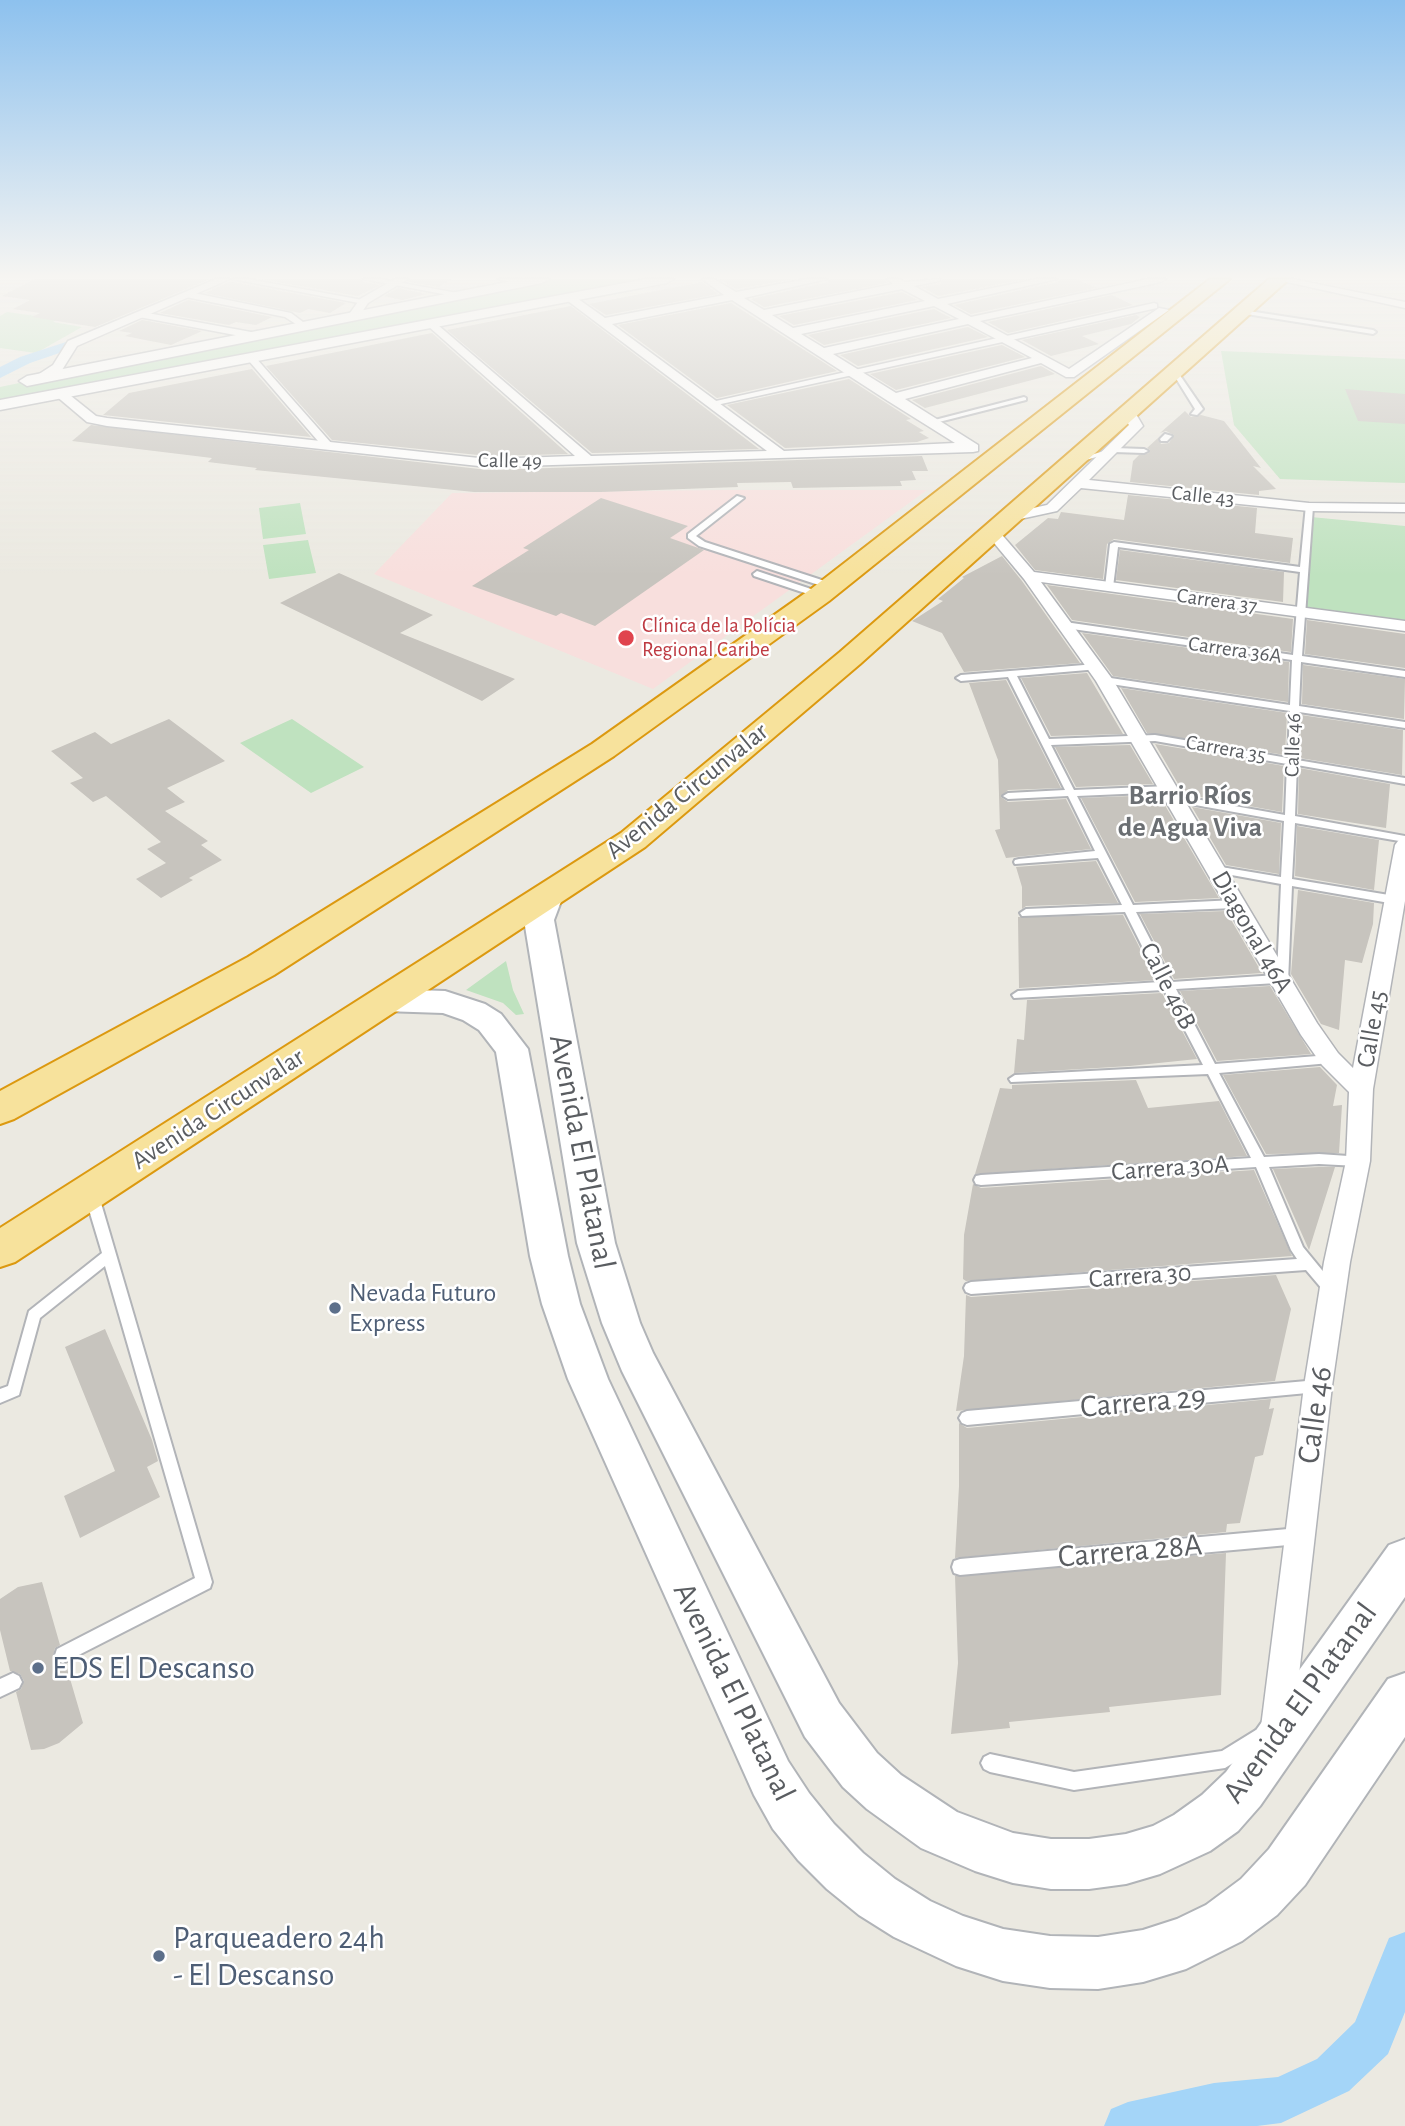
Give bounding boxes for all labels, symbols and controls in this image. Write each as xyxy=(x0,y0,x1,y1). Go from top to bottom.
street label: Calle 49 xyxy=(478,448,542,474)
street label: Calle 43 xyxy=(1170,480,1236,512)
street label: Carrera 37 xyxy=(1175,583,1259,619)
place label: Clínica de la Polícia Regional Caribe xyxy=(642,613,796,663)
marker: Clínica de la Polícia Regional Caribe xyxy=(616,628,636,648)
street label: Carrera 36A xyxy=(1187,631,1283,669)
street label: Calle 46 xyxy=(1279,713,1307,777)
street label: Avenida Circunvalar xyxy=(600,716,774,866)
street label: Carrera 35 xyxy=(1184,730,1268,768)
district label: Barrio Ríos de Agua Viva xyxy=(1118,779,1262,845)
street label: Diagonal 46A xyxy=(1204,865,1300,999)
street label: Calle 46B xyxy=(1133,937,1203,1035)
street label: Calle 45 xyxy=(1350,988,1394,1070)
street label: Avenida El Platanal xyxy=(540,1031,624,1273)
street label: Avenida Circunvalar xyxy=(126,1041,310,1177)
street label: Carrera 30A xyxy=(1110,1148,1230,1188)
street label: Carrera 30 xyxy=(1088,1257,1192,1295)
place label: Nevada Futuro Express xyxy=(349,1277,496,1338)
marker: Nevada Futuro Express xyxy=(327,1300,343,1316)
street label: Calle 46 xyxy=(1289,1364,1341,1466)
street label: Carrera 29 xyxy=(1078,1377,1208,1427)
street label: Carrera 28A xyxy=(1056,1526,1204,1576)
street label: Avenida El Platanal xyxy=(664,1576,804,1808)
street label: Avenida El Platanal xyxy=(1214,1595,1386,1811)
place label: EDS El Descanso xyxy=(52,1649,255,1687)
marker: EDS El Descanso xyxy=(30,1660,46,1676)
place label: Parqueadero 24h - El Descanso xyxy=(173,1919,385,1994)
marker: Parqueadero 24h - El Descanso xyxy=(151,1948,167,1964)

